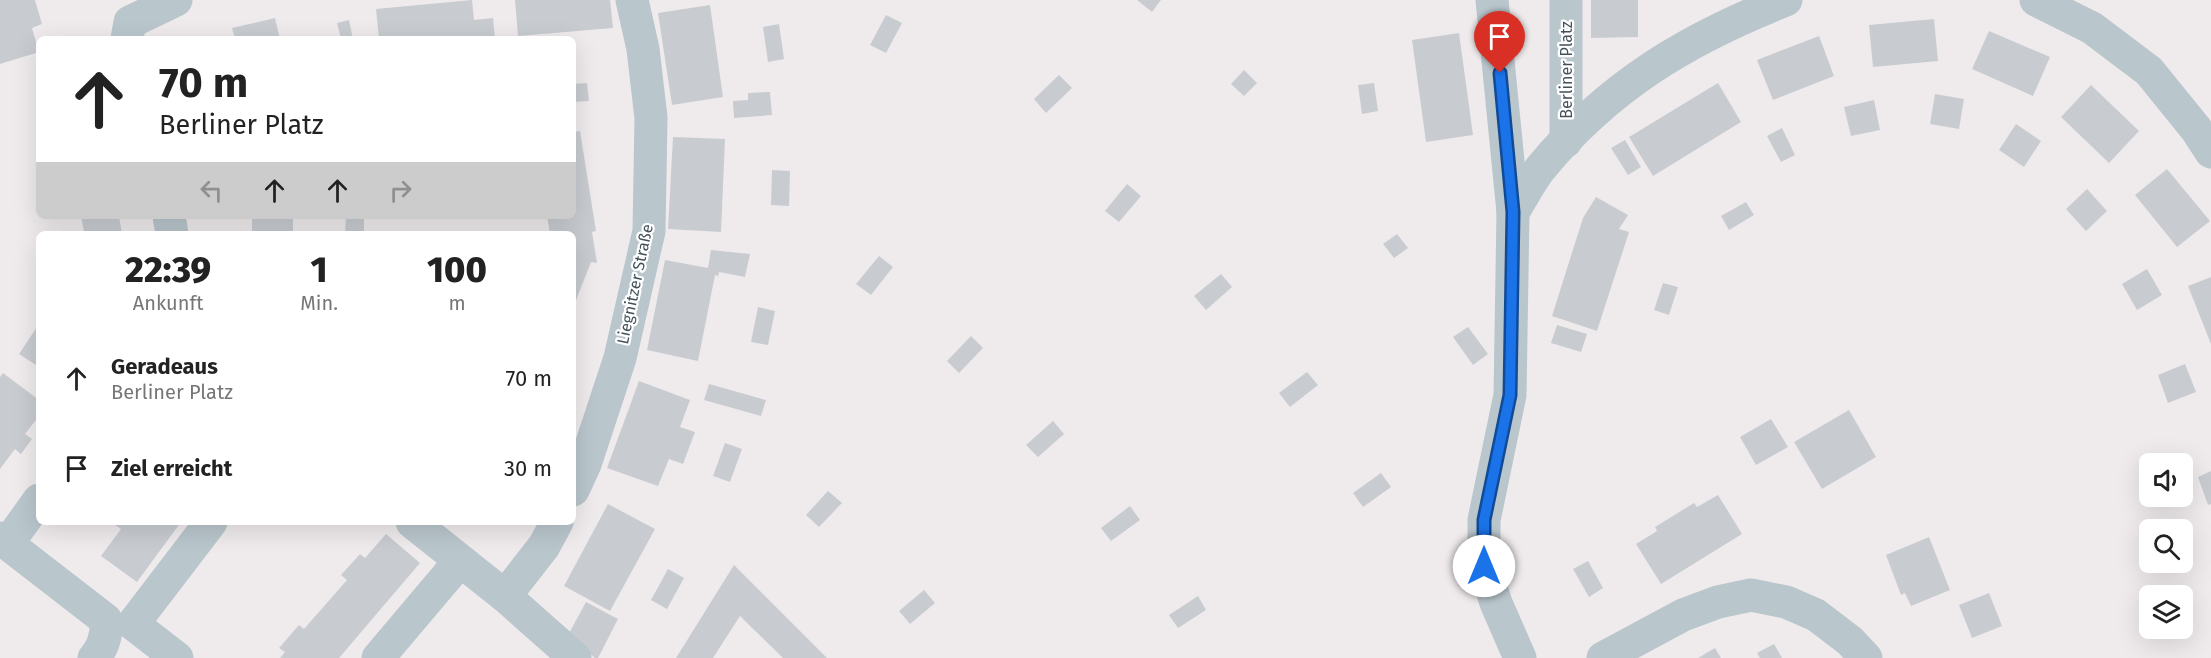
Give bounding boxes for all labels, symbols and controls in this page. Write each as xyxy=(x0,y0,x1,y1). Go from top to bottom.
pin xyxy=(1474,11,1525,73)
icon: arrive xyxy=(1483,20,1516,53)
street label: Berliner Platz xyxy=(1557,21,1576,119)
text: 70 m xyxy=(159,58,248,108)
icon: ahead xyxy=(60,60,138,138)
text: Berliner Platz xyxy=(159,109,324,141)
icon: left xyxy=(195,174,228,207)
icon: ahead xyxy=(258,174,291,207)
icon: ahead xyxy=(321,174,354,207)
icon: right xyxy=(384,174,417,207)
street label: Liegnitzer Straße xyxy=(613,222,657,346)
text: 22:39 xyxy=(125,248,211,292)
text: 1 xyxy=(311,248,328,292)
text: 100 xyxy=(427,248,487,292)
text: Ankunft xyxy=(133,291,203,315)
text: Min. xyxy=(300,291,338,315)
text: m xyxy=(448,291,466,315)
text: Geradeaus xyxy=(111,353,218,380)
icon: ahead xyxy=(60,362,93,395)
text: 70 m xyxy=(506,365,552,392)
text: Berliner Platz xyxy=(111,380,233,404)
icon: arrive xyxy=(60,452,93,485)
map controls xyxy=(2139,453,2193,639)
button: sound xyxy=(2139,453,2193,507)
text: Ziel erreicht xyxy=(111,455,232,482)
text: 30 m xyxy=(504,455,552,482)
button: search xyxy=(2139,519,2193,573)
position arrow xyxy=(1452,534,1516,598)
button: layers xyxy=(2139,585,2193,639)

